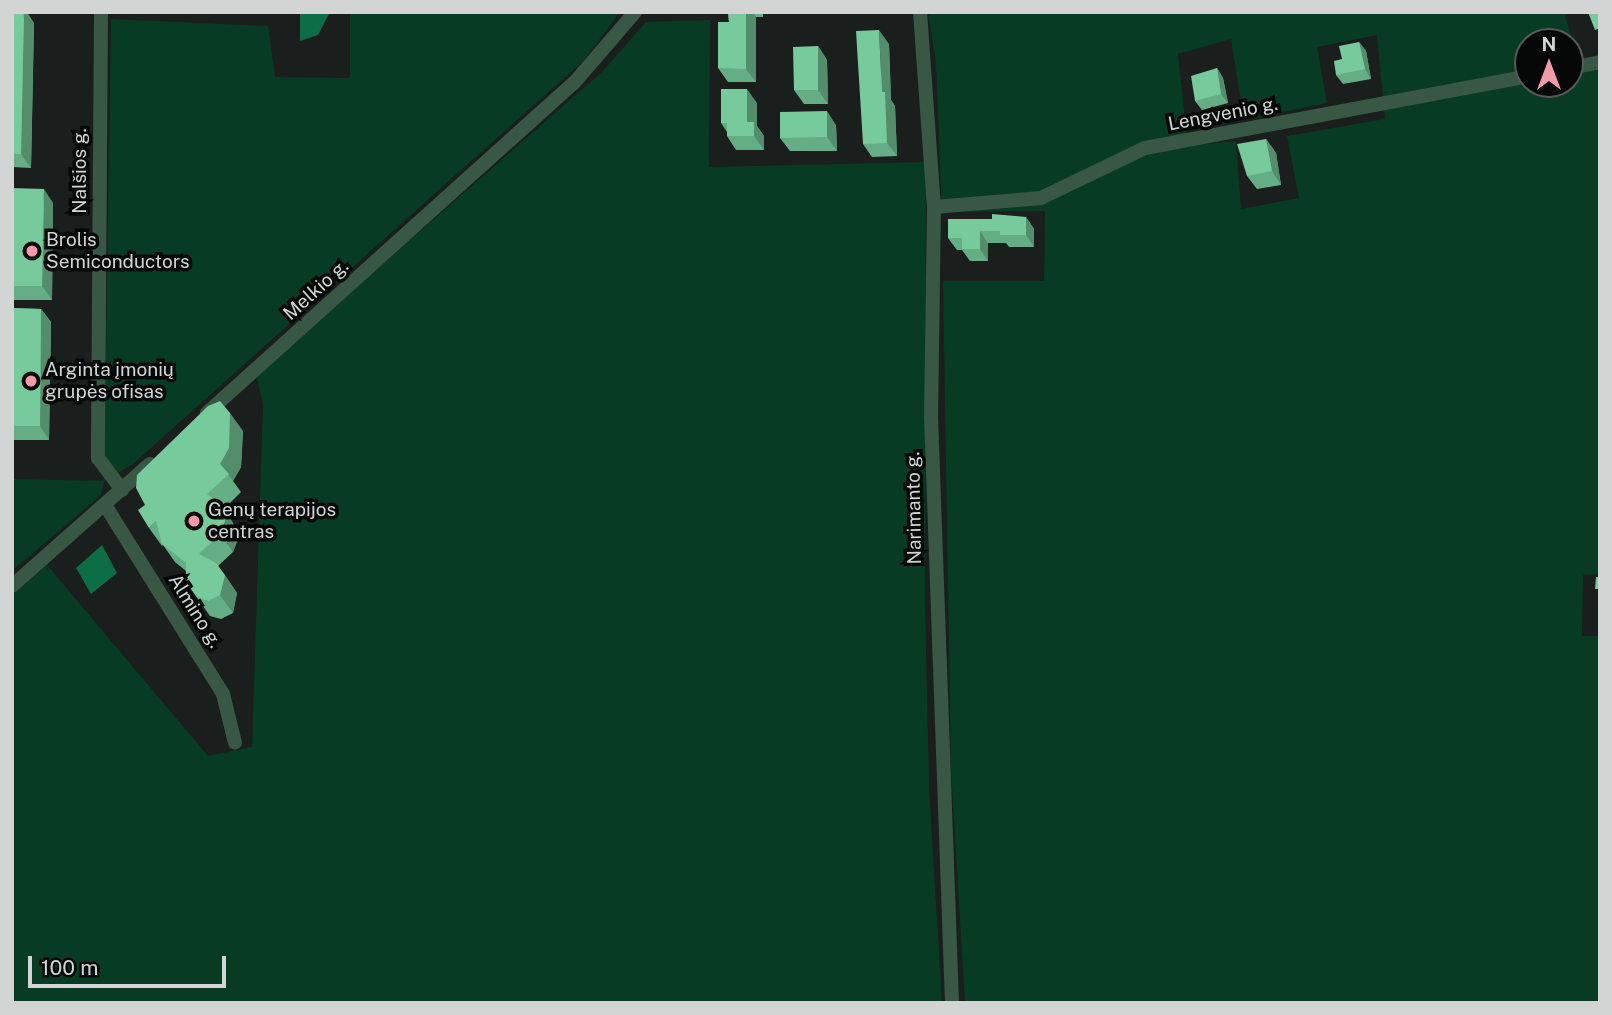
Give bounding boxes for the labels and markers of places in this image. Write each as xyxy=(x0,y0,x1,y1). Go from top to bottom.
place label: Brolis Semiconductors xyxy=(46,229,190,273)
marker: Brolis Semiconductors xyxy=(24,243,40,259)
place label: Arginta įmonių grupės ofisas xyxy=(45,359,174,403)
marker: Arginta įmonių grupės ofisas xyxy=(23,373,39,389)
place label: Genų terapijos centras xyxy=(208,499,336,543)
marker: Genų terapijos centras xyxy=(186,513,202,529)

